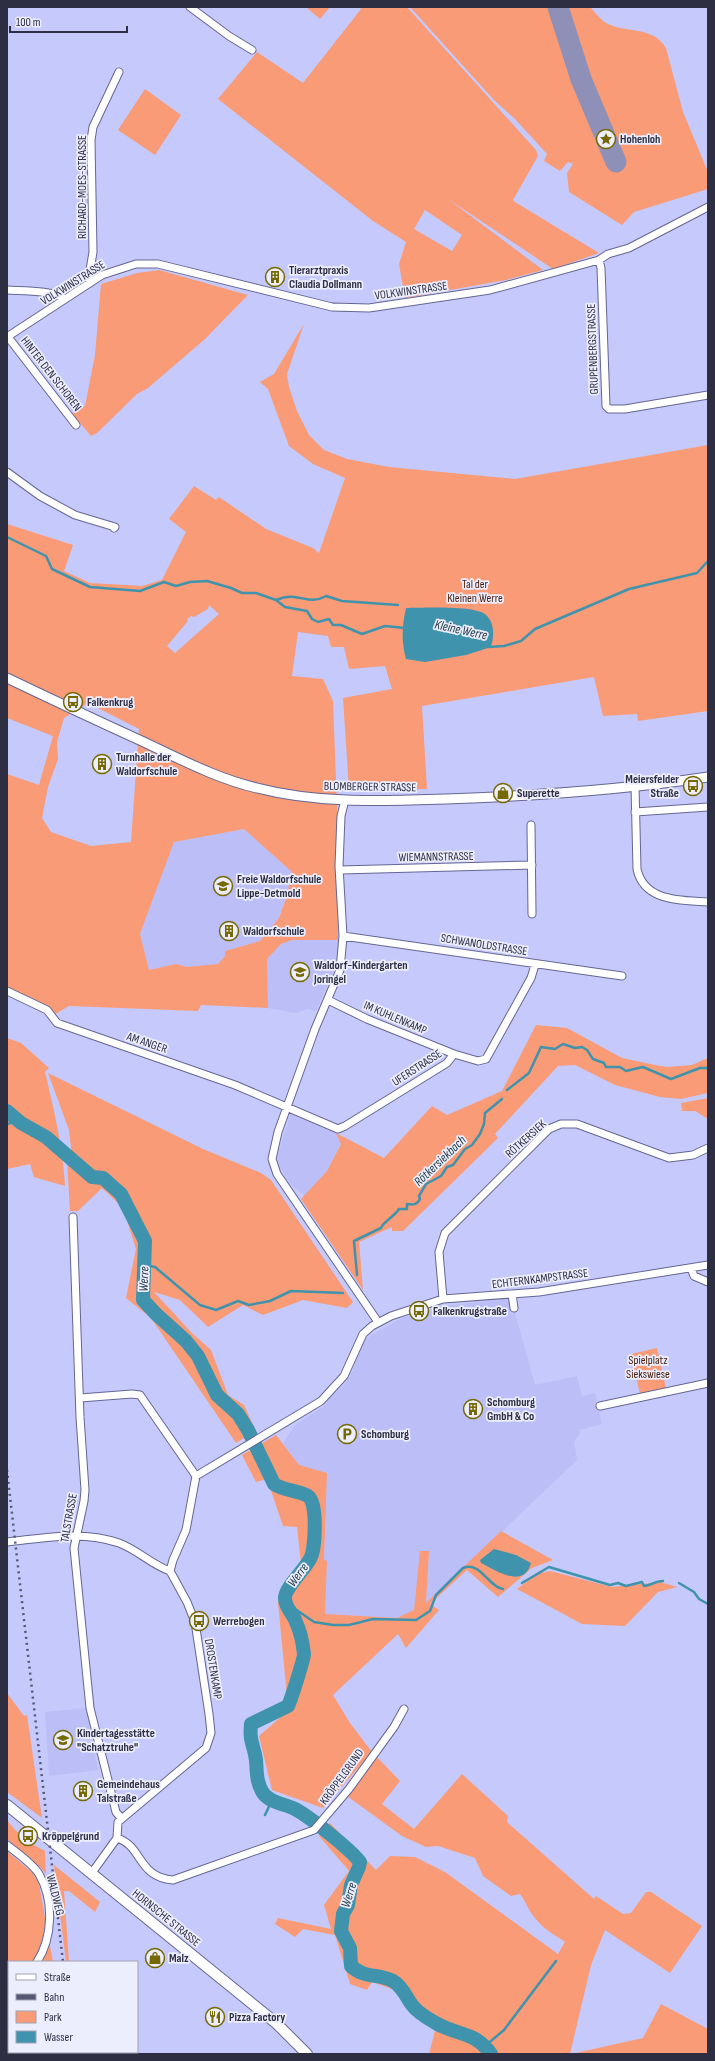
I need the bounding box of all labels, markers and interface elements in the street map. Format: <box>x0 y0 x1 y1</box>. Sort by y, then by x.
scale bar <box>10 8 127 34</box>
text: 100 m <box>16 15 41 30</box>
place icon: Hohenloh <box>595 128 617 150</box>
place label: Hohenloh <box>620 132 660 147</box>
street label: RICHARD-MOES-STRASSE <box>75 135 90 239</box>
street label: VOLKWINSTRASSE <box>38 257 108 309</box>
place label: Tierarztpraxis Claudia Dollmann <box>289 263 362 292</box>
building icon: Tierarztpraxis Claudia Dollmann <box>264 266 286 288</box>
street label: VOLKWINSTRASSE <box>374 278 448 304</box>
street label: GRUPENBERGSTRASSE <box>584 303 602 395</box>
street label: HINTER DEN SCHOREN <box>17 334 85 414</box>
park label: Tal der Kleinen Werre <box>447 577 503 606</box>
water label: Kleine Werre <box>433 617 489 643</box>
bus stop icon: Falkenkrug <box>62 691 84 713</box>
place label: Falkenkrug <box>87 695 133 710</box>
place label: Turnhalle der Waldorfschule <box>116 750 177 779</box>
building icon: Turnhalle der Waldorfschule <box>91 753 113 775</box>
place label: Meiersfelder Straße <box>625 772 679 801</box>
bus stop icon: Meiersfelder Straße <box>682 775 704 797</box>
street label: BLOMBERGER STRASSE <box>324 779 416 795</box>
shop icon: Superette <box>492 782 514 804</box>
place label: Superette <box>517 786 560 801</box>
street label: WIEMANNSTRASSE <box>398 849 474 865</box>
place label: Freie Waldorfschule Lippe-Detmold <box>237 872 321 901</box>
school or university icon: Freie Waldorfschule Lippe-Detmold <box>212 875 234 897</box>
building icon: Waldorfschule <box>218 920 240 942</box>
place label: Waldorfschule <box>243 924 304 939</box>
street label: SCHWANOLDSTRASSE <box>440 931 528 959</box>
place label: Waldorf-Kindergarten Joringel <box>313 958 408 987</box>
school or university icon: Waldorf-Kindergarten Joringel <box>289 961 311 983</box>
street label: IM KUHLENKAMP <box>361 998 429 1038</box>
street label: AM ANGER <box>124 1029 170 1057</box>
street label: UFERSTRASSE <box>389 1046 445 1090</box>
street label: RÖTKERSIEK <box>502 1116 550 1161</box>
water label: Rötkersiekbach <box>411 1132 470 1190</box>
water label: Werre <box>136 1266 152 1292</box>
street label: ECHTERNKAMPSTRASSE <box>491 1266 589 1292</box>
bus stop icon: Falkenkrugstraße <box>408 1300 430 1322</box>
place label: Falkenkrugstraße <box>433 1304 507 1319</box>
park label: Spielplatz Siekswiese <box>626 1353 670 1382</box>
place label: Schomburg GmbH & Co <box>487 1395 535 1424</box>
building icon: Schomburg GmbH & Co <box>462 1398 484 1420</box>
parking icon: Schomburg <box>336 1423 358 1445</box>
place label: Schomburg <box>361 1427 409 1442</box>
street label: TALSTRASSE <box>57 1492 81 1544</box>
water label: Werre <box>284 1560 312 1590</box>
bus stop icon: Werrebogen <box>188 1610 210 1632</box>
place label: Werrebogen <box>213 1614 265 1629</box>
street label: DROSTENKAMP <box>201 1638 225 1700</box>
place label: Kindertagesstätte "Schatztruhe" <box>77 1726 155 1755</box>
school or university icon: Kindertagesstätte "Schatztruhe" <box>52 1729 74 1751</box>
street label: KRÖPPELGRUND <box>317 1746 367 1808</box>
place label: Gemeindehaus Talstraße <box>97 1777 160 1806</box>
building icon: Gemeindehaus Talstraße <box>72 1780 94 1802</box>
bus stop icon: Kröppelgrund <box>17 1825 39 1847</box>
place label: Kröppelgrund <box>42 1829 99 1844</box>
street label: WALDWEG <box>43 1873 67 1917</box>
water label: Werre <box>338 1881 360 1909</box>
street label: HORNSCHE STRASSE <box>129 1886 203 1950</box>
shop icon: Malz <box>144 1947 166 1969</box>
place label: Malz <box>169 1951 189 1966</box>
legend <box>8 1961 138 2053</box>
text: Straße <box>44 1970 71 1985</box>
text: Bahn <box>44 1990 64 2005</box>
restaurant icon: Pizza Factory <box>204 2006 226 2028</box>
text: Park <box>44 2010 62 2025</box>
place label: Pizza Factory <box>229 2010 285 2025</box>
text: Wasser <box>44 2030 73 2045</box>

